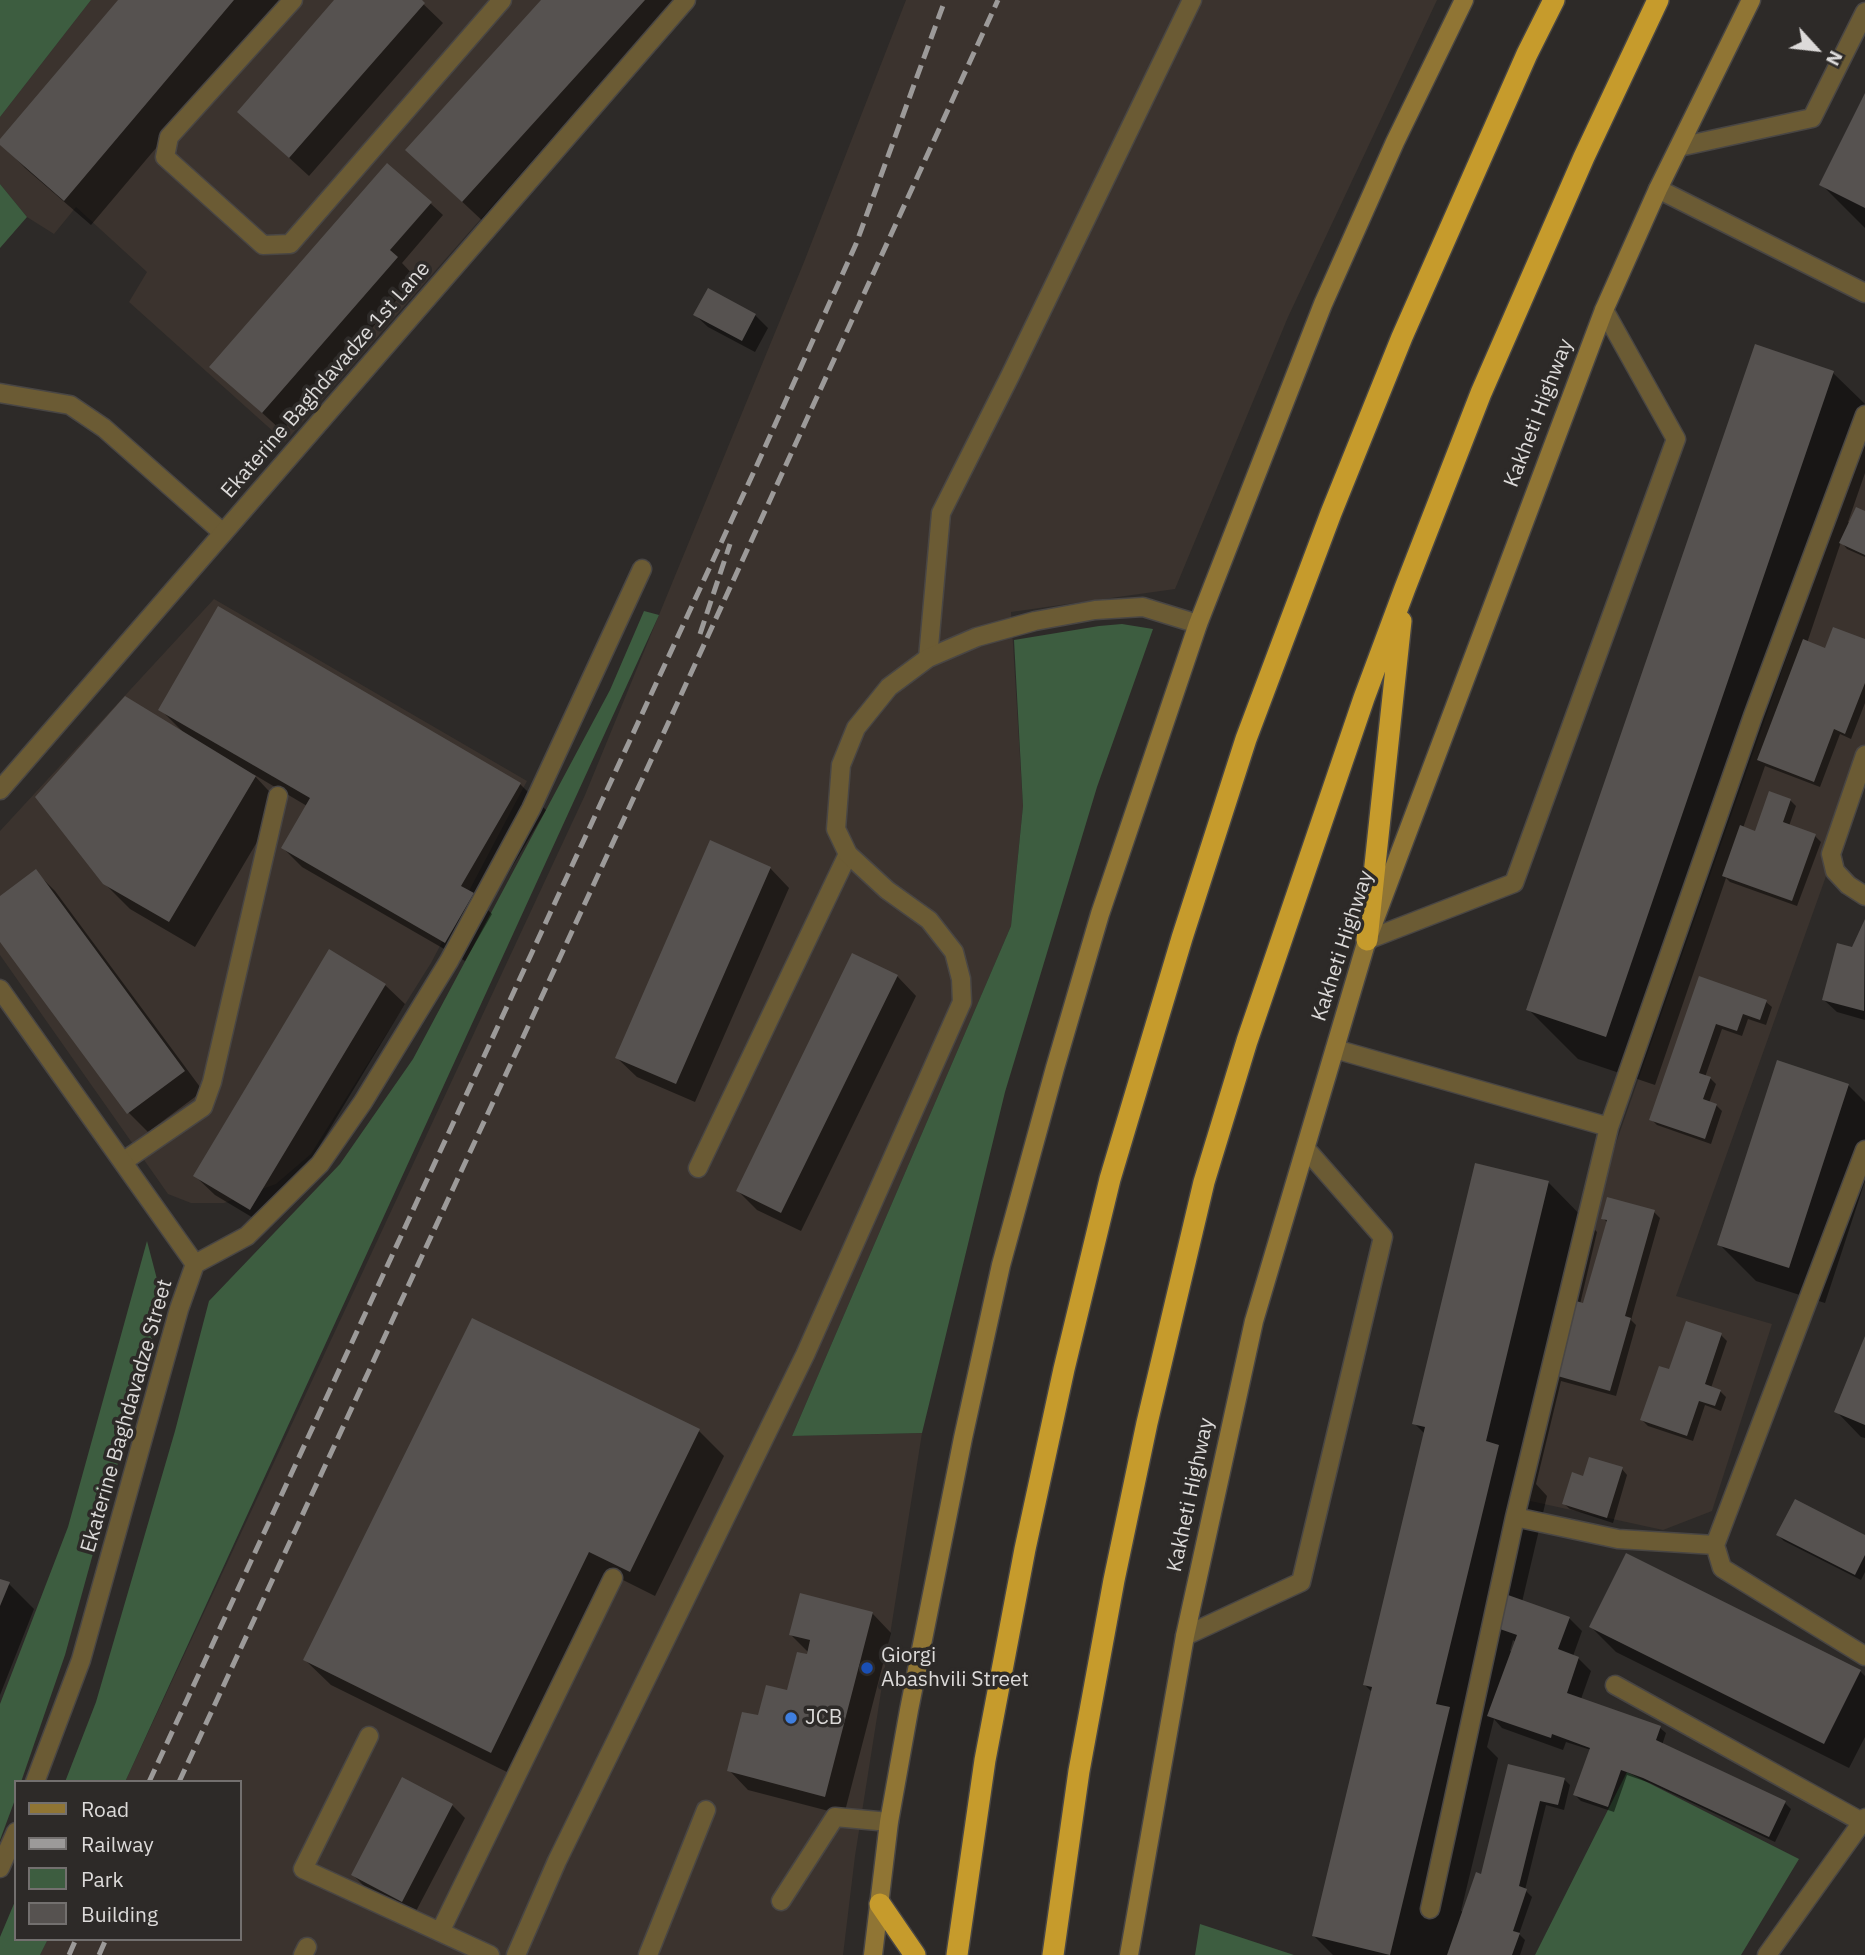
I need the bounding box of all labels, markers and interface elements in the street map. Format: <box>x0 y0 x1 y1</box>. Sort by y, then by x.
north arrow <box>1781 14 1851 84</box>
text: N <box>1821 47 1849 70</box>
street label: Ekaterine Baghdavadze 1st Lane <box>216 256 436 504</box>
street label: Kakheti Highway <box>1499 335 1579 491</box>
street label: Kakheti Highway <box>1307 868 1379 1024</box>
street label: Ekaterine Baghdavadze Street <box>76 1277 178 1555</box>
street label: Kakheti Highway <box>1162 1416 1220 1574</box>
place label: Giorgi Abashvili Street <box>881 1643 1029 1693</box>
marker: Giorgi Abashvili Street <box>859 1660 875 1676</box>
place label: JCB <box>805 1705 842 1731</box>
marker: JCB <box>783 1710 799 1726</box>
legend <box>14 1780 242 1941</box>
text: Road <box>81 1795 129 1823</box>
text: Railway <box>81 1830 154 1858</box>
text: Park <box>81 1865 124 1893</box>
text: Building <box>81 1900 158 1928</box>

